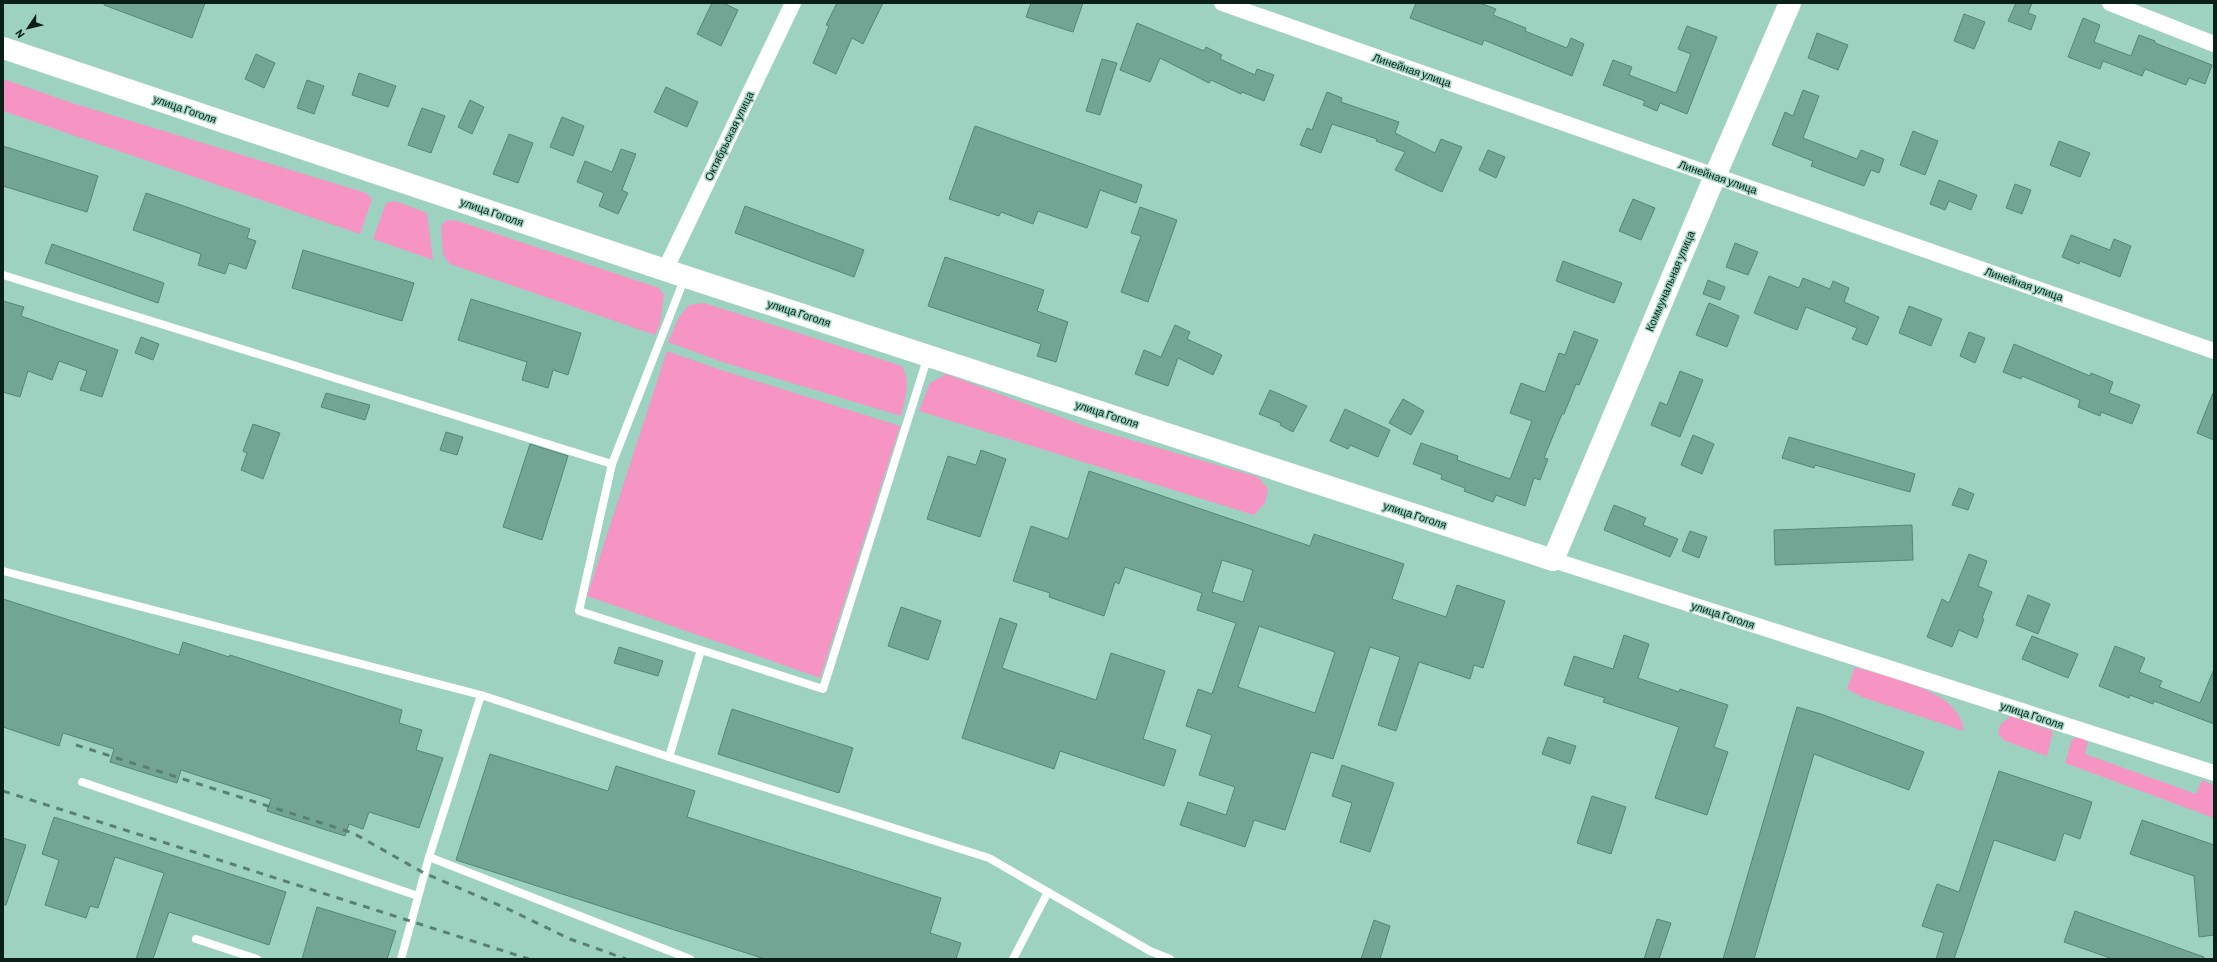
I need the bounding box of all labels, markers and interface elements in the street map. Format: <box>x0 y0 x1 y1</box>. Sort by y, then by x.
north arrow <box>8 8 48 48</box>
text: N <box>12 27 27 41</box>
street label: Линейная улица <box>1371 50 1454 89</box>
street label: Октябрьская улица <box>701 88 756 183</box>
street label: улица Гоголя <box>152 92 218 125</box>
street label: Линейная улица <box>1677 157 1760 196</box>
street label: улица Гоголя <box>459 195 525 228</box>
street label: Коммунальная улица <box>1642 228 1697 333</box>
street label: Линейная улица <box>1983 264 2066 303</box>
street label: улица Гоголя <box>766 296 832 329</box>
street label: улица Гоголя <box>1074 397 1140 430</box>
street label: улица Гоголя <box>1382 498 1448 531</box>
street label: улица Гоголя <box>1690 598 1756 631</box>
street label: улица Гоголя <box>1999 698 2065 731</box>

